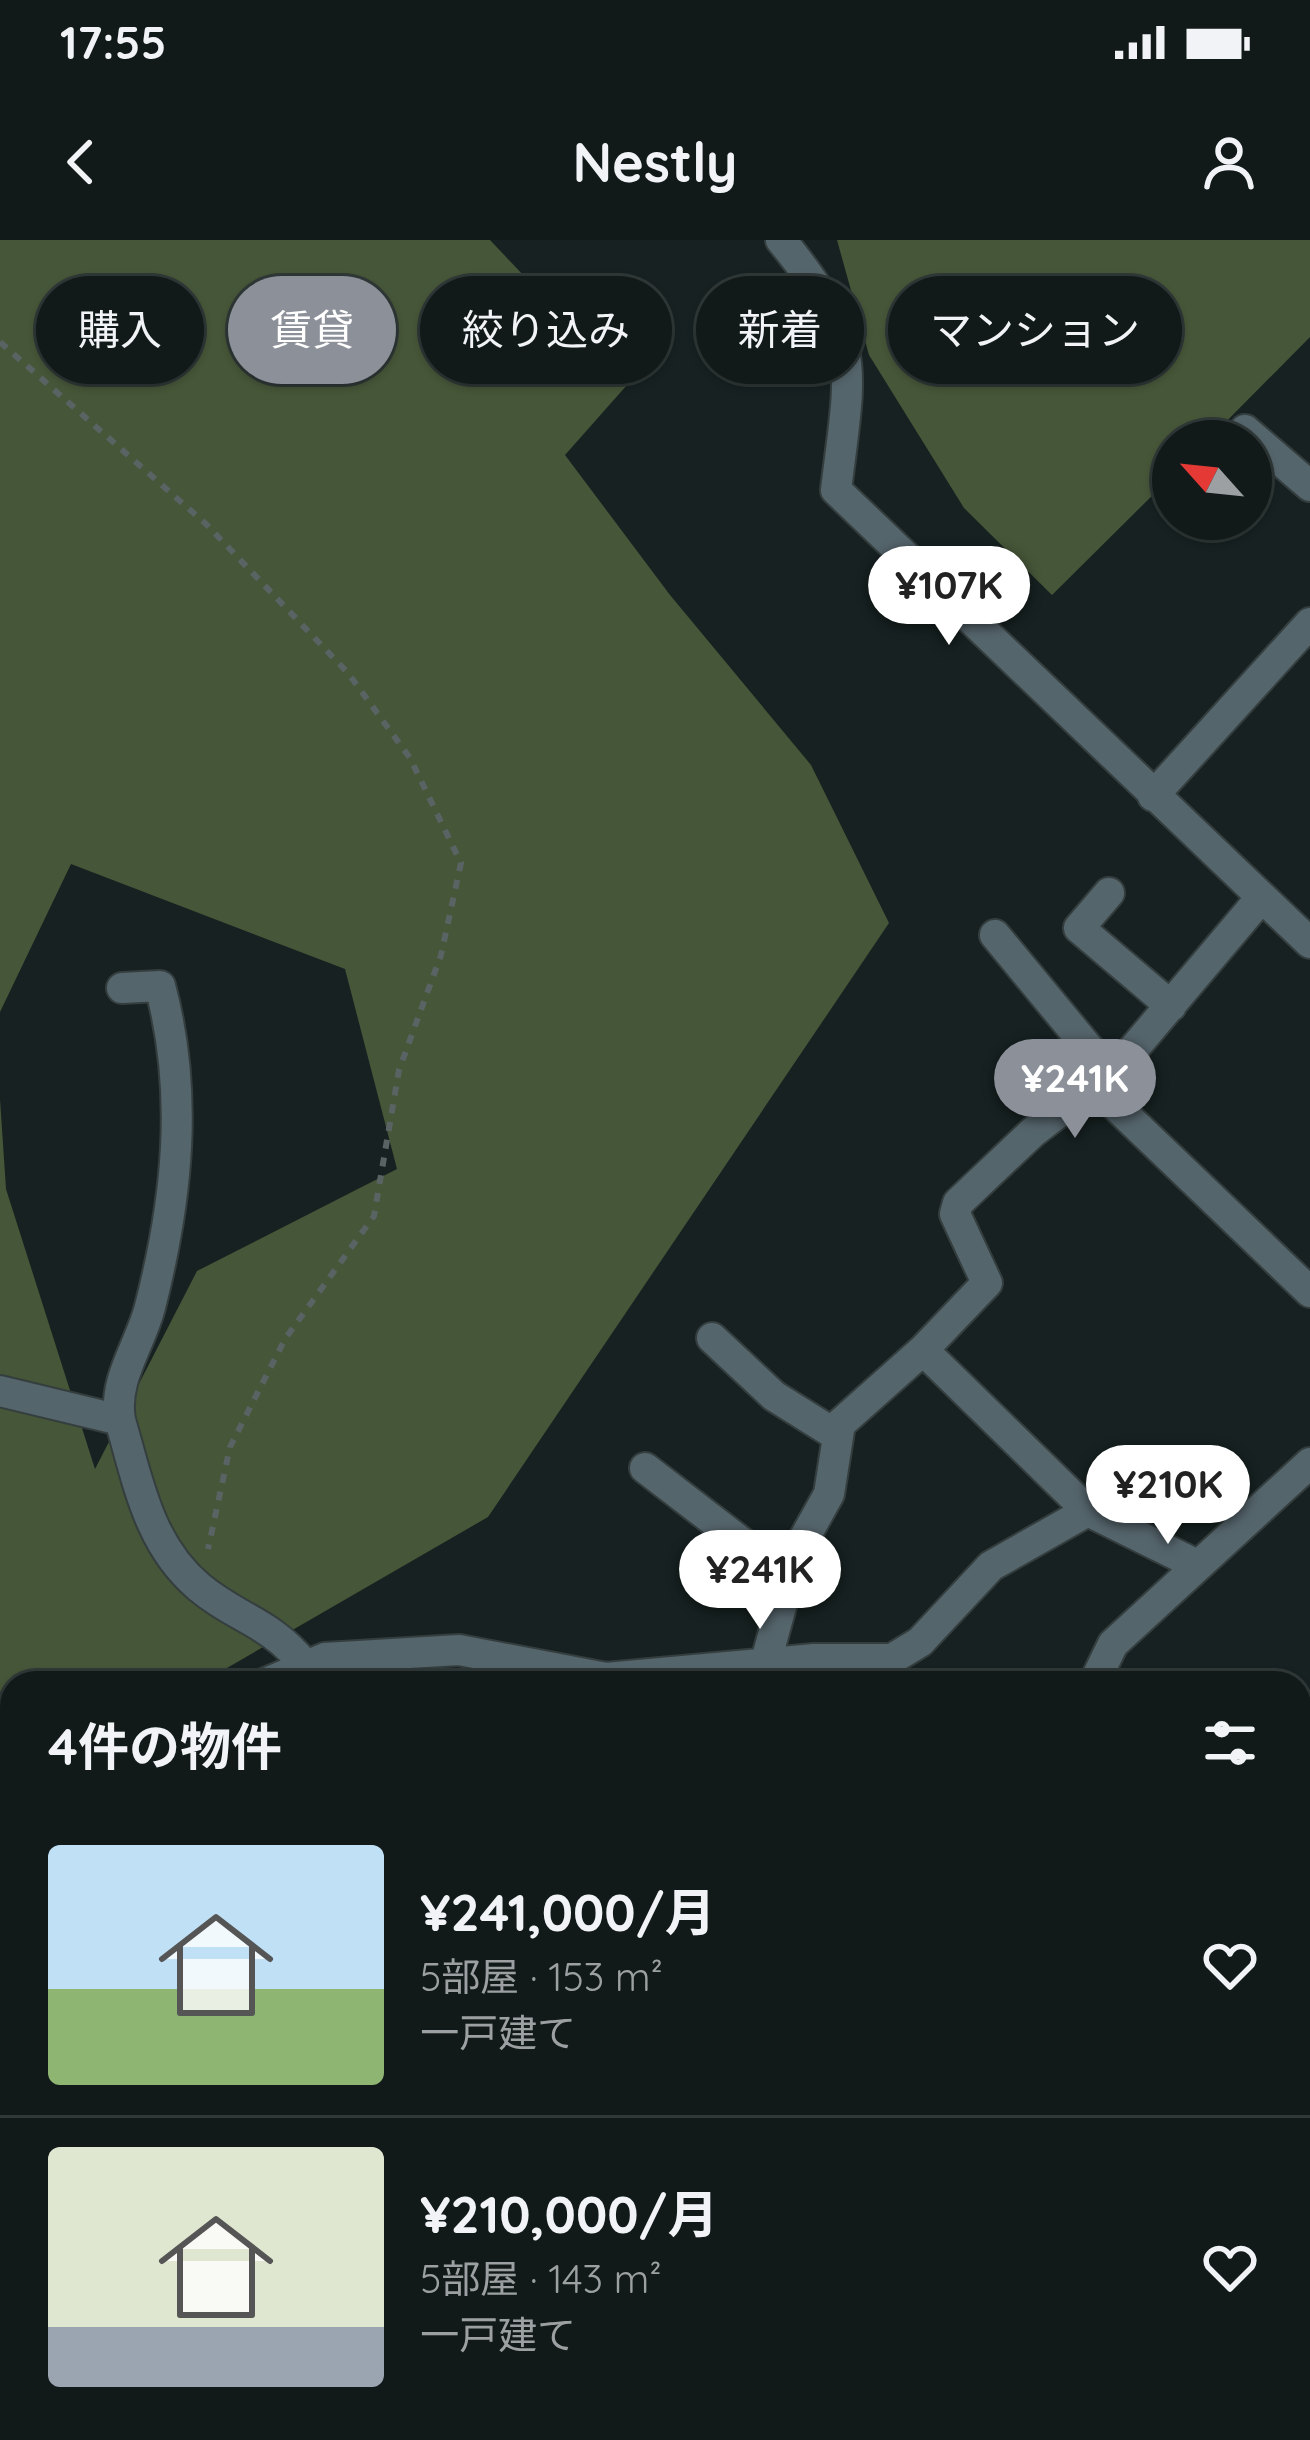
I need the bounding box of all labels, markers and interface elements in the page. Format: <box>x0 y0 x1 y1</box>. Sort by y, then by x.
text: 17:55 <box>60 14 166 70</box>
text: Nestly <box>572 128 738 196</box>
icon: back <box>48 129 114 195</box>
icon: person <box>1196 129 1262 195</box>
chip: 購入 <box>36 276 204 384</box>
chip: 賃貸 <box>228 276 396 384</box>
chip: 絞り込み <box>420 276 672 384</box>
chip: 新着 <box>696 276 864 384</box>
chip: マンション <box>888 276 1182 384</box>
north arrow <box>1152 420 1272 540</box>
map controls <box>1152 420 1272 540</box>
pin: ¥107K <box>865 546 1033 648</box>
text: ¥107K <box>895 560 1003 609</box>
pin: ¥241K <box>991 1039 1159 1141</box>
text: ¥241K <box>1021 1053 1129 1102</box>
pin: ¥210K <box>1084 1445 1252 1547</box>
text: ¥210K <box>1113 1459 1223 1508</box>
pin: ¥241K <box>676 1530 844 1632</box>
text: ¥241K <box>706 1544 814 1593</box>
icon: filters <box>1197 1710 1263 1776</box>
text: 4件の物件 <box>48 1714 282 1778</box>
text: ¥241,000/月 <box>420 1880 716 1944</box>
icon: home <box>144 1893 288 2037</box>
icon: heart <box>1197 1932 1263 1998</box>
text: 5部屋 · 153 m² <box>420 1952 663 2001</box>
text: 一戸建て <box>420 2008 576 2057</box>
text: ¥210,000/月 <box>420 2182 719 2246</box>
icon: home <box>144 2195 288 2339</box>
icon: heart <box>1197 2234 1263 2300</box>
text: 5部屋 · 143 m² <box>420 2254 662 2303</box>
text: 一戸建て <box>420 2310 576 2359</box>

